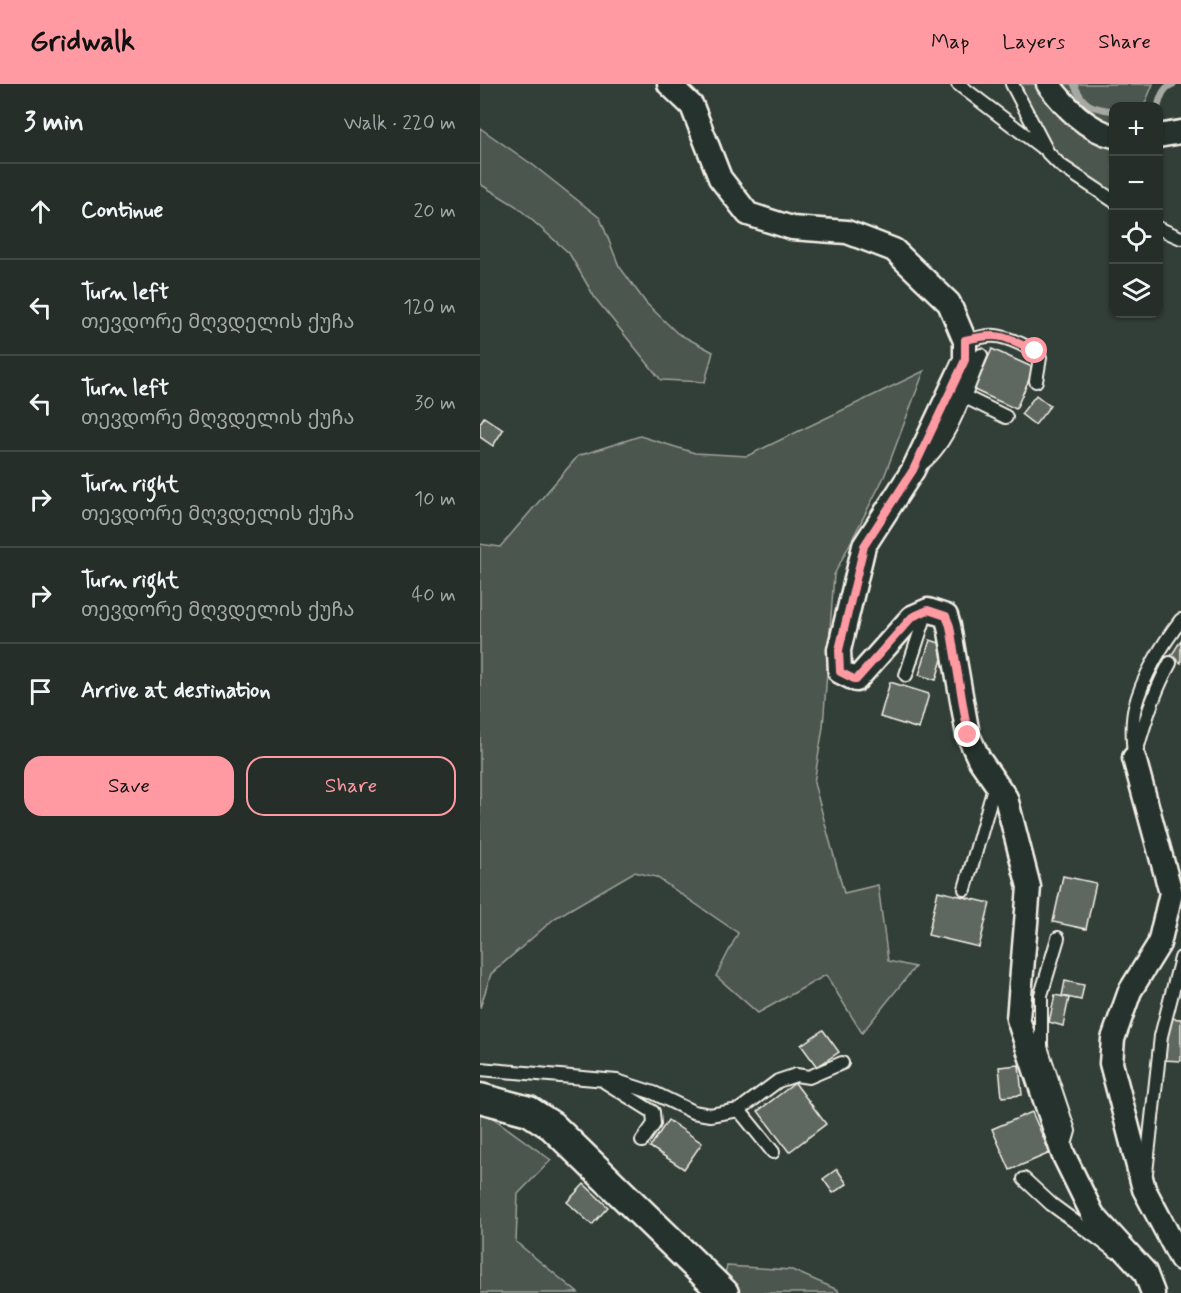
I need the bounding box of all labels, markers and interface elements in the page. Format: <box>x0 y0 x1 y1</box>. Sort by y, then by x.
text: Gridwalk <box>30 24 135 61</box>
text: Map <box>931 28 969 56</box>
text: Layers <box>1002 28 1065 56</box>
text: Share <box>1098 28 1151 56</box>
map controls <box>1109 102 1163 318</box>
button: + <box>1109 102 1163 156</box>
text: 3 min <box>24 106 84 140</box>
text: Walk · 220 m <box>344 110 456 137</box>
button: − <box>1109 156 1163 210</box>
icon: ahead <box>24 195 57 228</box>
text: Continue <box>81 197 163 225</box>
text: 20 m <box>413 198 456 225</box>
button: locate <box>1109 210 1163 264</box>
button: layers <box>1109 264 1163 318</box>
text: Turn left <box>81 279 169 307</box>
icon: left <box>24 291 57 324</box>
text: 120 m <box>403 294 456 321</box>
text: თევდორე მღვდელის ქუჩა <box>81 309 354 336</box>
route start <box>1021 337 1047 363</box>
text: Turn left <box>81 375 169 403</box>
icon: left <box>24 387 57 420</box>
text: 30 m <box>414 390 456 417</box>
text: თევდორე მღვდელის ქუჩა <box>81 405 354 432</box>
text: Turn right <box>81 471 179 499</box>
icon: right <box>24 483 57 516</box>
text: 10 m <box>414 486 456 513</box>
text: თევდორე მღვდელის ქუჩა <box>81 501 354 528</box>
text: Turn right <box>81 567 179 595</box>
icon: right <box>24 579 57 612</box>
text: 40 m <box>412 582 456 609</box>
text: თევდორე მღვდელის ქუჩა <box>81 597 354 624</box>
icon: arrive <box>24 675 57 708</box>
text: Arrive at destination <box>81 677 271 705</box>
route end <box>954 721 980 747</box>
button: Save <box>24 756 234 816</box>
button: Share <box>246 756 456 816</box>

